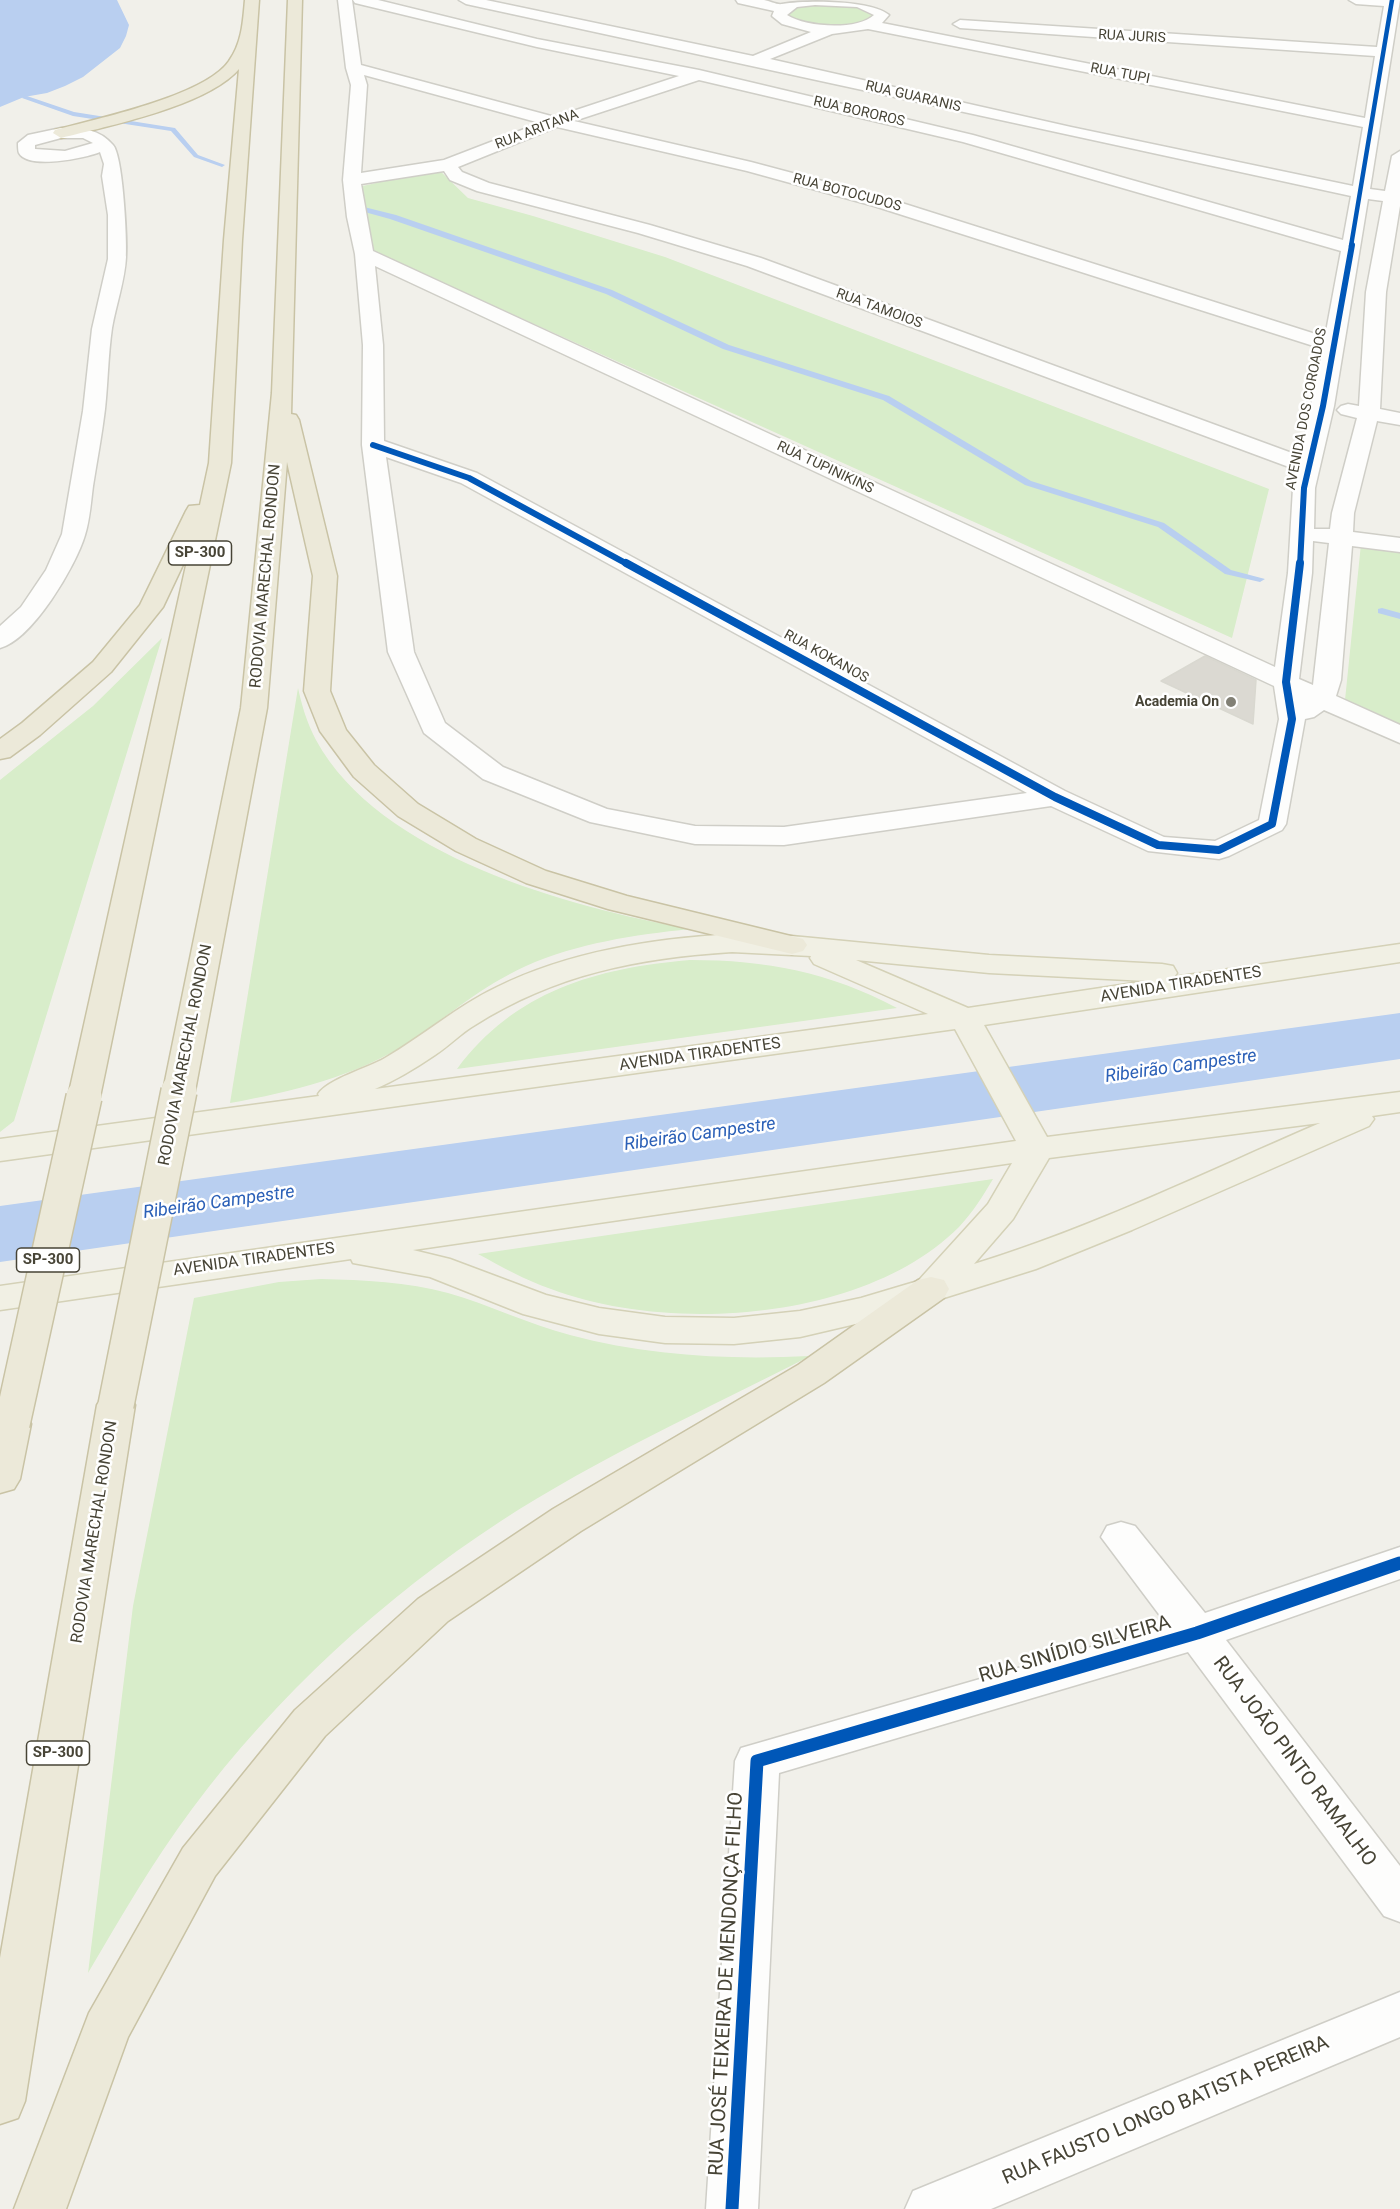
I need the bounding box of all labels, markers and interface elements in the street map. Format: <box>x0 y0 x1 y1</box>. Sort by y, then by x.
street label: RUA JURIS <box>1098 27 1166 47</box>
street label: RUA TUPI <box>1089 60 1151 88</box>
street label: RUA GUARANIS <box>864 78 962 116</box>
street label: RUA BOROROS <box>812 93 906 131</box>
street label: RUA ARITANA <box>493 106 581 154</box>
street label: RUA BOTOCUDOS <box>791 170 903 216</box>
street label: RUA TAMOIOS <box>834 286 924 332</box>
street label: AVENIDA DOS COROADOS <box>1283 327 1331 491</box>
street label: RUA TUPINIKINS <box>774 438 876 498</box>
street label: RODOVIA MARECHAL RONDON <box>247 463 285 689</box>
road number: SP-300 <box>168 541 232 565</box>
street label: RUA KOKANOS <box>781 627 871 687</box>
place label: Academia On <box>1135 694 1219 710</box>
marker: Academia On <box>1224 695 1238 709</box>
street label: RODOVIA MARECHAL RONDON <box>155 943 217 1167</box>
street label: AVENIDA TIRADENTES <box>1099 963 1263 1007</box>
street label: AVENIDA TIRADENTES <box>618 1034 782 1076</box>
water label: Ribeirão Campestre <box>1104 1046 1258 1088</box>
water label: Ribeirão Campestre <box>623 1114 777 1156</box>
water label: Ribeirão Campestre <box>142 1182 296 1224</box>
street label: AVENIDA TIRADENTES <box>172 1239 336 1281</box>
road number: SP-300 <box>16 1248 80 1272</box>
street label: RODOVIA MARECHAL RONDON <box>68 1419 122 1645</box>
street label: RUA SINÍDIO SILVEIRA <box>976 1611 1174 1689</box>
street label: RUA JOÃO PINTO RAMALHO <box>1207 1652 1381 1872</box>
road number: SP-300 <box>26 1741 90 1765</box>
street label: RUA JOSÉ TEIXEIRA DE MENDONÇA FILHO <box>705 1791 749 2177</box>
street label: RUA FAUSTO LONGO BATISTA PEREIRA <box>999 2031 1333 2191</box>

